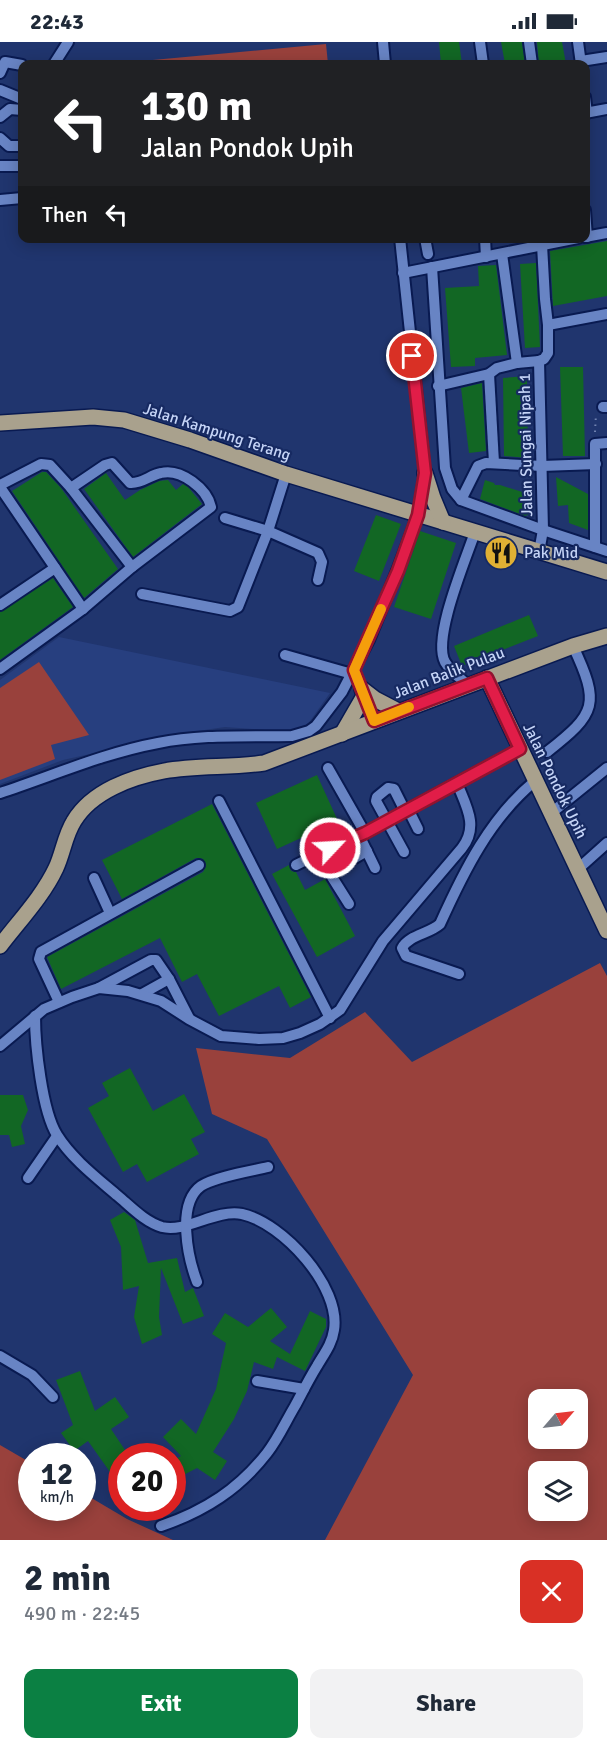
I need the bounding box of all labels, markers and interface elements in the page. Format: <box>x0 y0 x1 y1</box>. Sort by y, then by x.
text: 22:43 <box>30 8 84 35</box>
text: 130 m <box>141 81 252 132</box>
icon: left <box>42 84 120 162</box>
text: Jalan Pondok Upih <box>141 132 354 165</box>
icon: left <box>100 198 133 231</box>
text: Then <box>42 201 88 228</box>
pin <box>386 330 437 381</box>
icon: arrive <box>395 339 428 372</box>
street label: Jalan Sungai Nipah 1 <box>515 373 537 517</box>
street label: Jalan Kampung Terang <box>141 399 293 465</box>
restaurant icon: Pak Mid <box>483 535 519 571</box>
place label: Pak Mid <box>524 543 578 563</box>
street label: Jalan Balik Pulau <box>391 643 507 703</box>
street label: Jalan Pondok Upih <box>518 720 592 842</box>
position arrow <box>298 816 362 880</box>
north arrow <box>528 1389 588 1449</box>
map controls <box>528 1389 588 1521</box>
speed limit sign: 20 <box>108 1443 186 1521</box>
text: 12 <box>41 1456 73 1493</box>
button: layers <box>528 1461 588 1521</box>
text: km/h <box>40 1488 74 1506</box>
text: 2 min <box>24 1556 111 1601</box>
button: close <box>520 1560 583 1623</box>
text: 490 m · 22:45 <box>24 1601 140 1626</box>
button: Exit <box>24 1669 298 1738</box>
button: Share <box>310 1669 583 1738</box>

